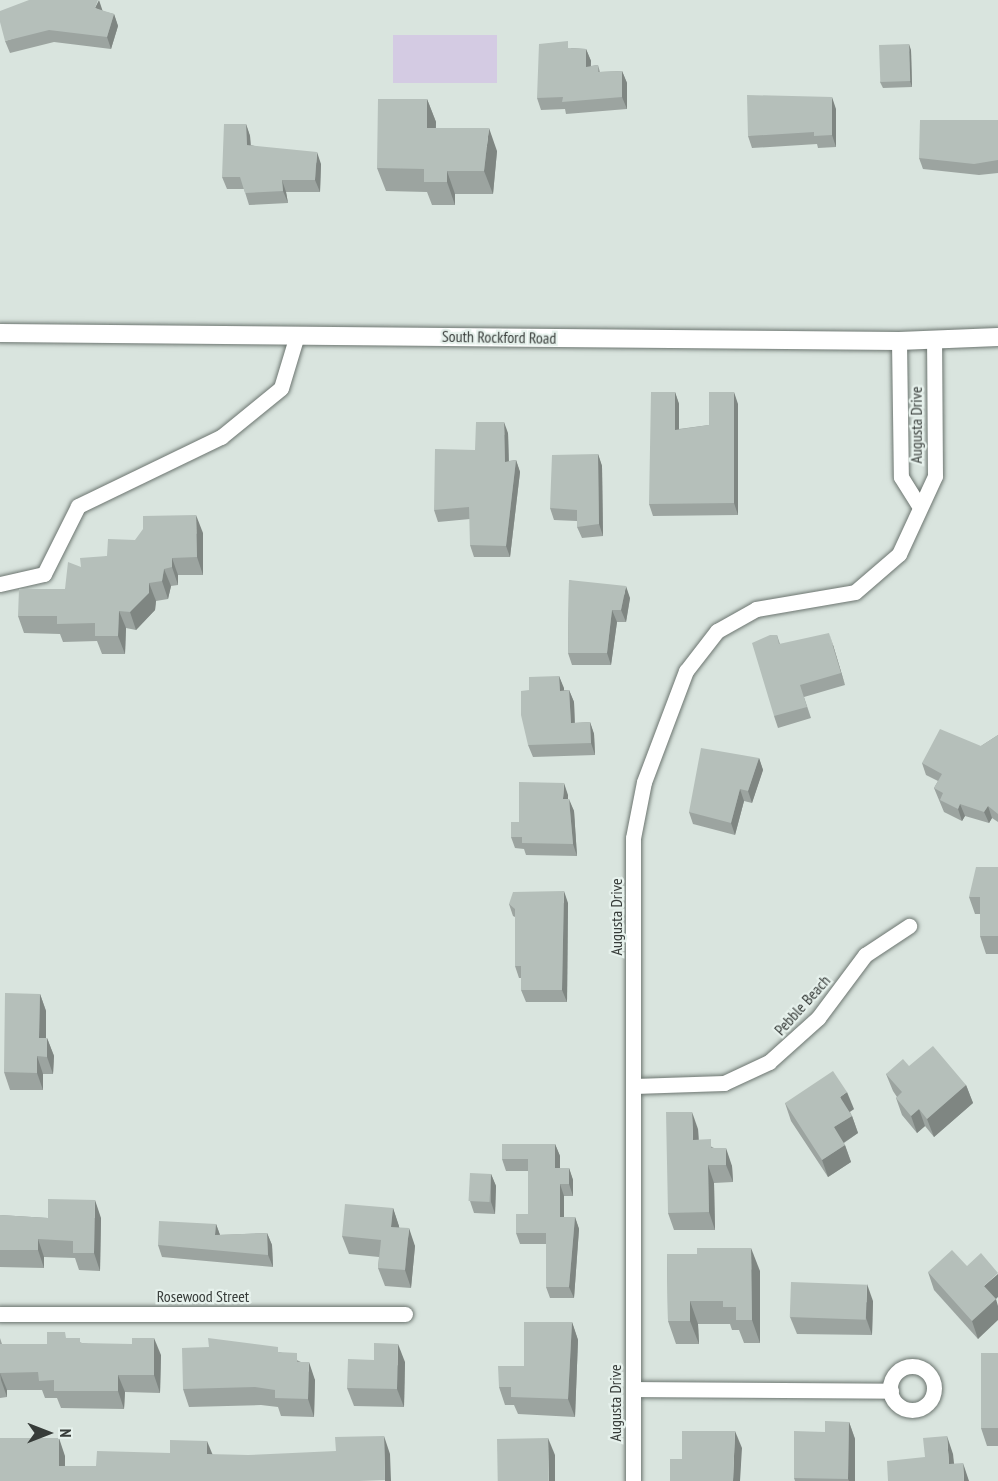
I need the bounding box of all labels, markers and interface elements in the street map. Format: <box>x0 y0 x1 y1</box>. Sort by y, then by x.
street label: South Rockford Road <box>442 326 556 348</box>
street label: Augusta Drive <box>906 386 926 464</box>
street label: Augusta Drive <box>606 878 626 956</box>
street label: Pebble Beach <box>770 971 834 1039</box>
street label: Rosewood Street <box>157 1286 249 1306</box>
street label: Augusta Drive <box>605 1364 625 1442</box>
north arrow <box>18 1403 78 1463</box>
text: N <box>56 1429 76 1437</box>

